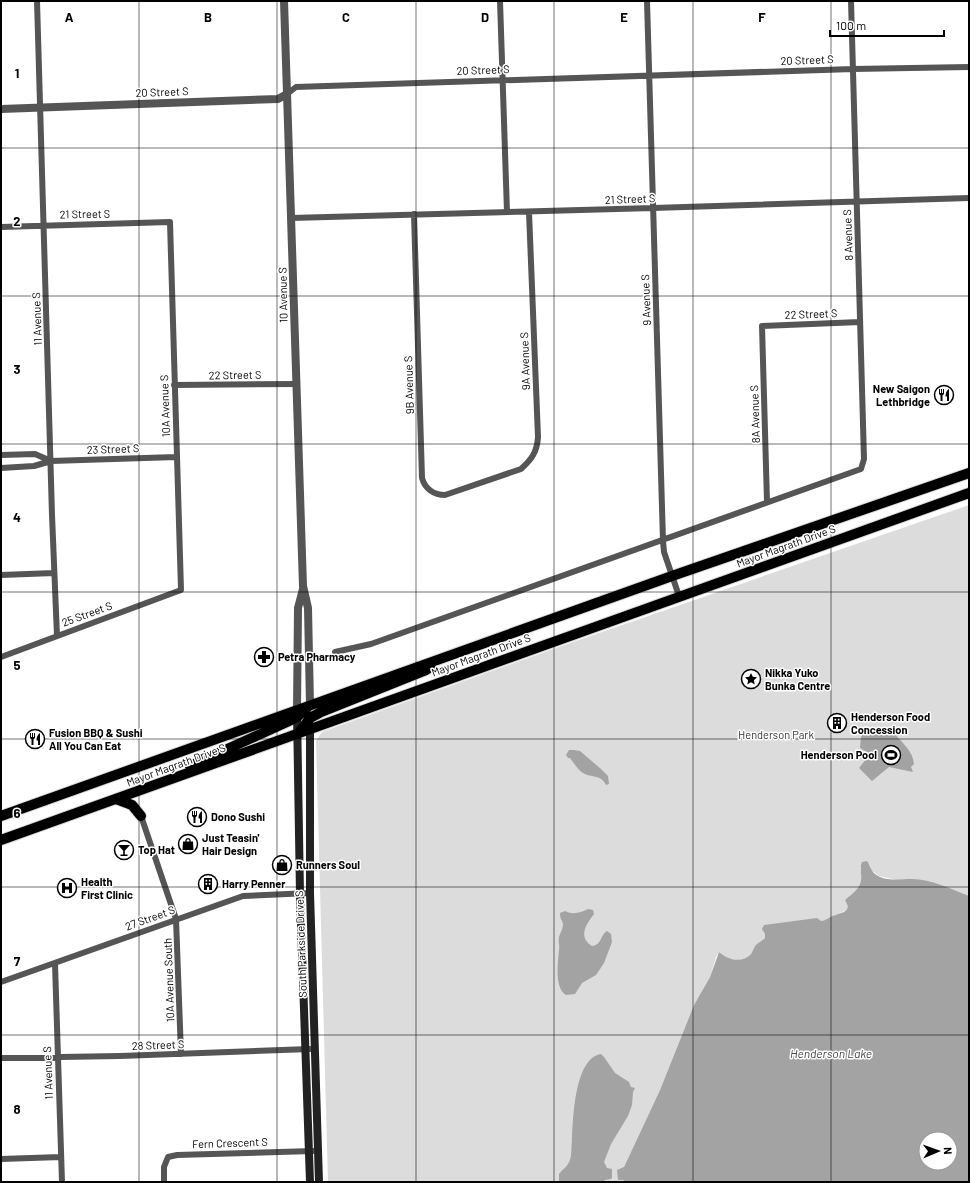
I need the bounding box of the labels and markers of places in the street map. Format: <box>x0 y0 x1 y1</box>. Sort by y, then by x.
place label: New Saigon Lethbridge <box>873 382 930 408</box>
restaurant icon: New Saigon Lethbridge <box>933 384 955 406</box>
pharmacy icon: Petra Pharmacy <box>253 646 275 668</box>
place label: Petra Pharmacy <box>278 650 356 663</box>
place label: Nikka Yuko Bunka Centre <box>765 666 830 692</box>
place icon: Nikka Yuko Bunka Centre <box>740 668 762 690</box>
place label: Henderson Food Concession <box>851 710 930 736</box>
building icon: Henderson Food Concession <box>826 712 848 734</box>
place label: Fusion BBQ & Sushi All You Can Eat <box>49 726 143 752</box>
restaurant icon: Fusion BBQ & Sushi All You Can Eat <box>24 728 46 750</box>
sports icon: Henderson Pool <box>880 744 902 766</box>
place label: Henderson Pool <box>801 748 877 761</box>
restaurant icon: Dono Sushi <box>186 806 208 828</box>
place label: Dono Sushi <box>211 810 265 823</box>
place label: Just Teasin' Hair Design <box>202 831 259 857</box>
shop icon: Just Teasin' Hair Design <box>177 833 199 855</box>
bar icon: Top Hat <box>113 839 135 861</box>
place label: Top Hat <box>138 843 175 856</box>
shop icon: Runners Soul <box>271 854 293 876</box>
place label: Runners Soul <box>296 858 360 871</box>
building icon: Harry Penner <box>197 873 219 895</box>
place label: Health First Clinic <box>81 875 133 901</box>
hospital icon: Health First Clinic <box>56 877 78 899</box>
place label: Harry Penner <box>222 877 286 890</box>

